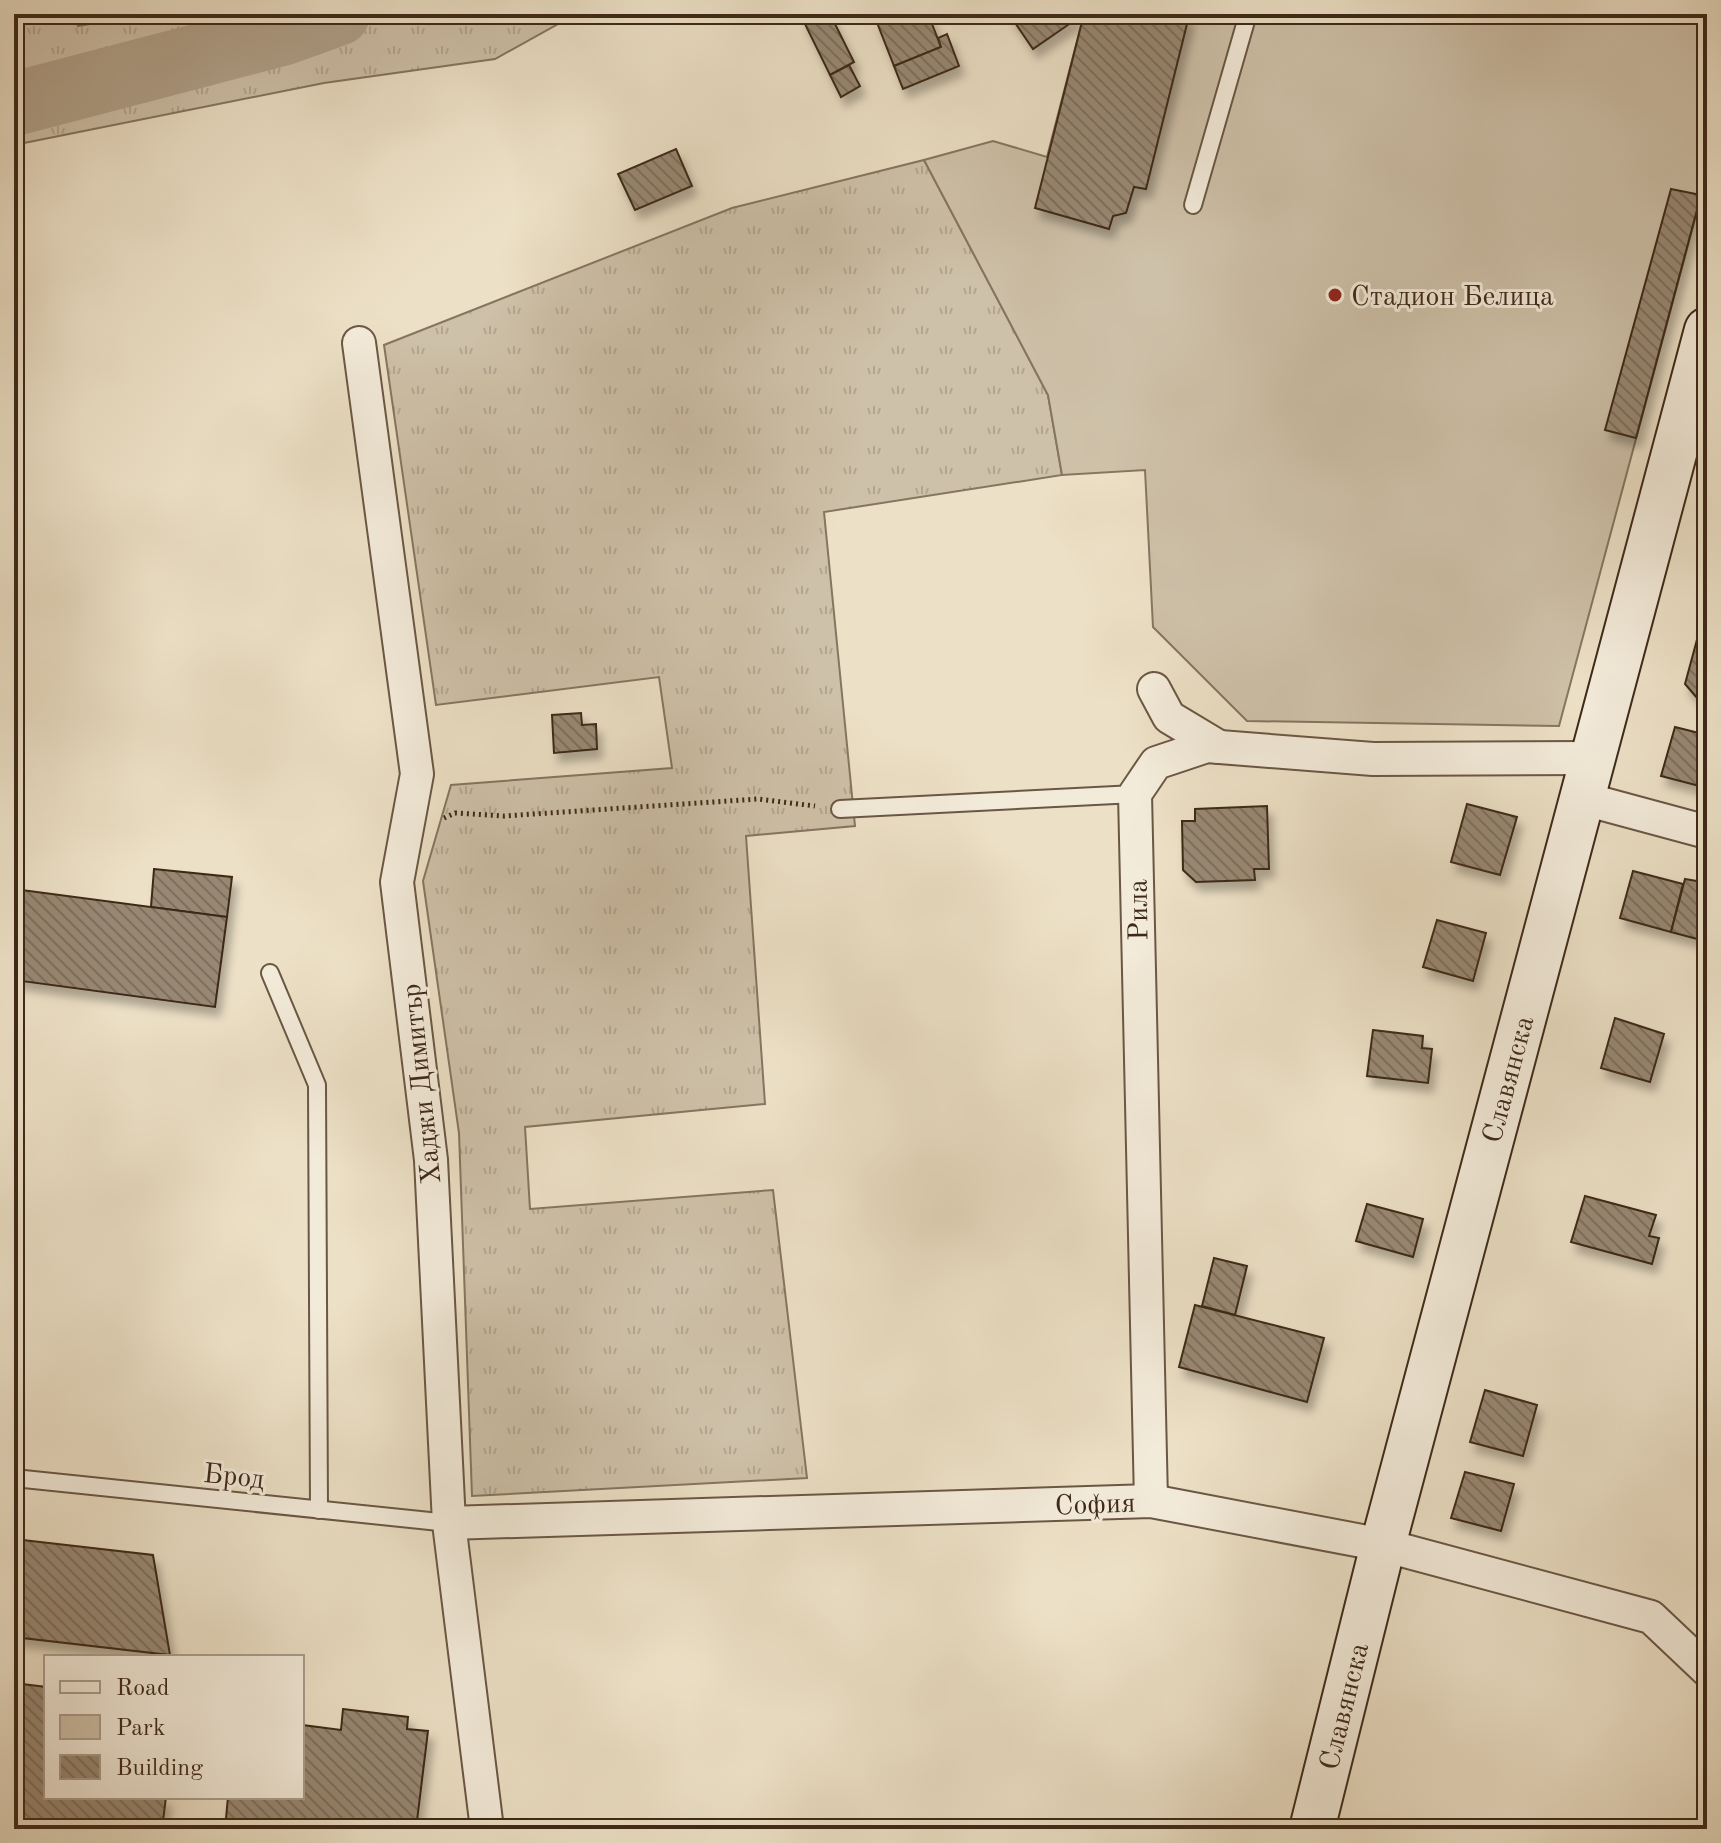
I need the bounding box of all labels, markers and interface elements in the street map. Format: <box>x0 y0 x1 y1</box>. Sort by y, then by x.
place label: Стадион Белица <box>1351 284 1554 312</box>
marker: Стадион Белица <box>1326 286 1344 304</box>
street label: Рила <box>1125 879 1155 941</box>
street label: Хаджи Димитър <box>399 982 447 1185</box>
street label: Славянска <box>1480 1013 1540 1146</box>
street label: Брод <box>202 1461 266 1495</box>
street label: София <box>1054 1491 1136 1521</box>
street label: Славянска <box>1317 1640 1375 1773</box>
legend <box>44 1655 304 1799</box>
text: Road <box>116 1677 169 1701</box>
text: Park <box>116 1717 165 1741</box>
text: Building <box>116 1757 203 1781</box>

